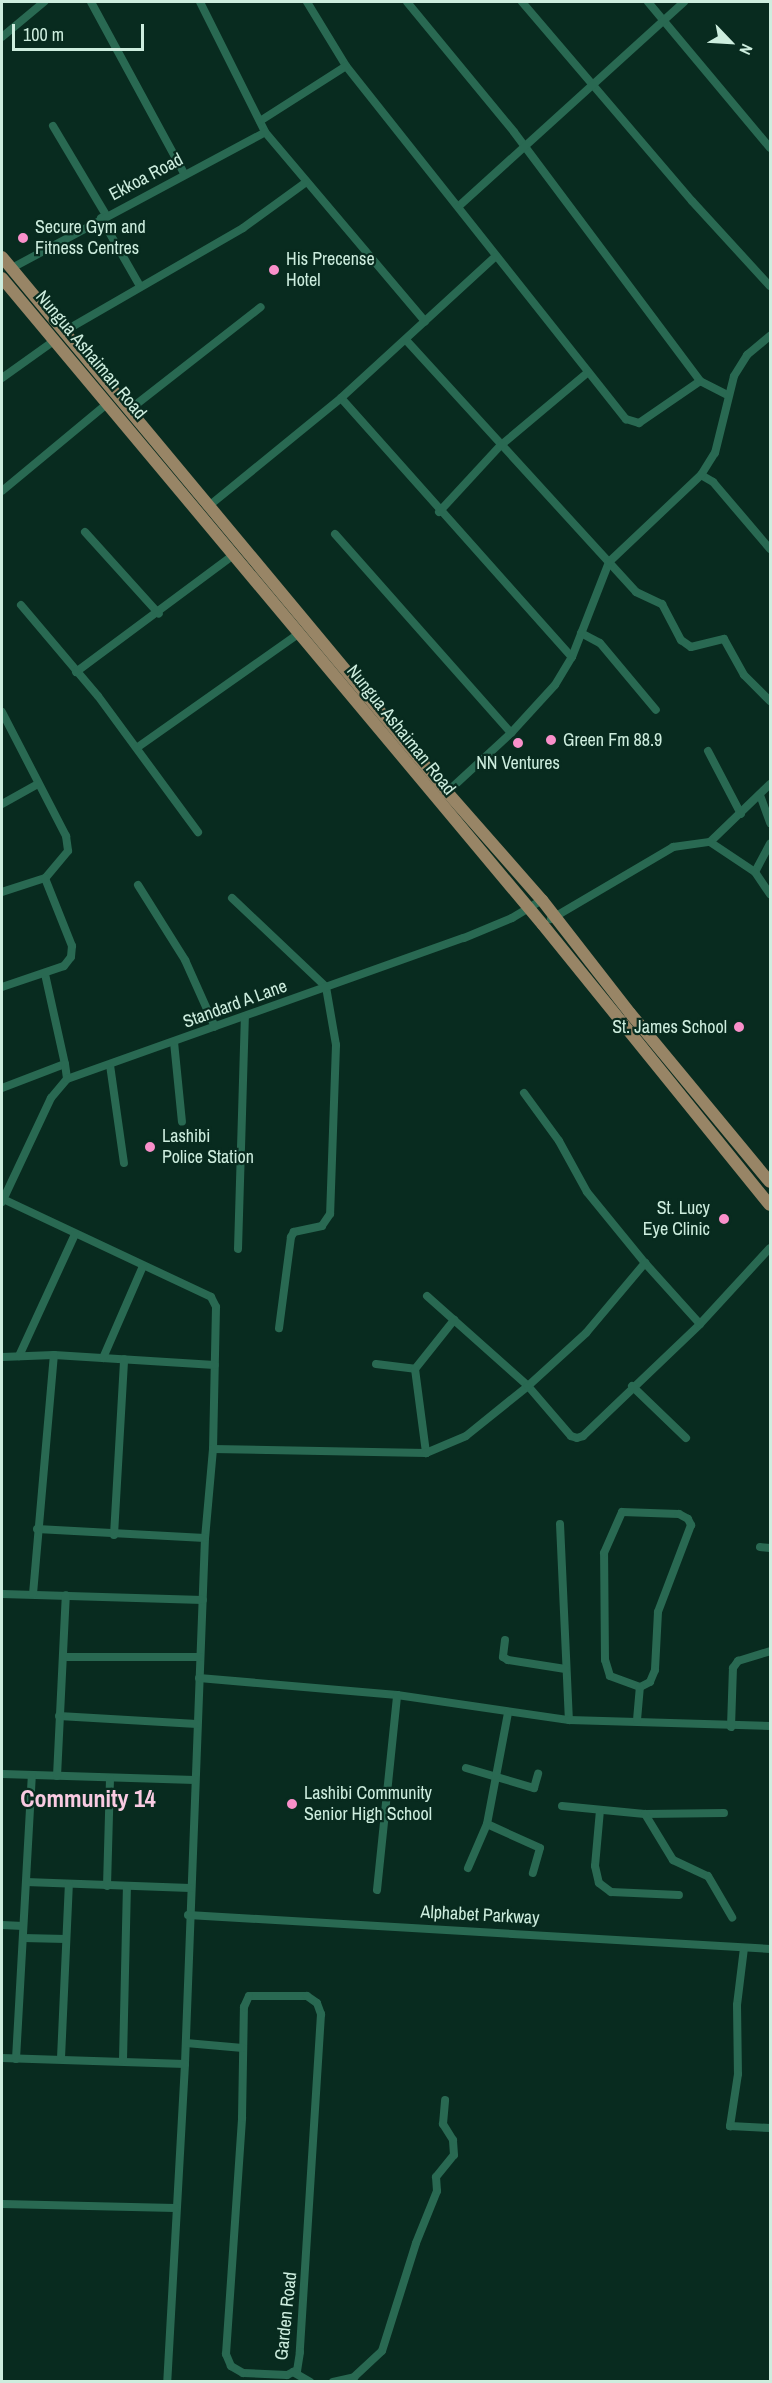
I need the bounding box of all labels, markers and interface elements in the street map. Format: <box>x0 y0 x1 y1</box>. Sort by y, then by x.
scale bar <box>15 12 147 50</box>
north arrow <box>700 12 760 72</box>
text: 100 m <box>23 22 64 47</box>
text: N <box>734 41 758 59</box>
street label: Ekkoa Road <box>105 149 187 205</box>
place label: Secure Gym and Fitness Centres <box>35 217 146 260</box>
marker: Secure Gym and Fitness Centres <box>16 231 30 245</box>
place label: His Precense Hotel <box>286 249 375 292</box>
marker: His Precense Hotel <box>267 263 281 277</box>
street label: Nungua Ashaiman Road <box>31 286 151 424</box>
street label: Nungua Ashaiman Road <box>342 660 460 800</box>
place label: Green Fm 88.9 <box>563 729 662 751</box>
marker: Green Fm 88.9 <box>544 733 558 747</box>
marker: NN Ventures <box>511 736 525 750</box>
place label: NN Ventures <box>476 752 560 774</box>
street label: Standard A Lane <box>179 975 291 1033</box>
place label: St. James School <box>612 1016 727 1038</box>
marker: St. James School <box>732 1020 746 1034</box>
place label: Lashibi Police Station <box>162 1126 254 1168</box>
marker: Lashibi Police Station <box>143 1140 157 1154</box>
place label: St. Lucy Eye Clinic <box>643 1198 710 1240</box>
marker: St. Lucy Eye Clinic <box>715 1210 733 1228</box>
place label: Lashibi Community Senior High School <box>304 1783 432 1826</box>
district label: Community 14 <box>20 1785 156 1813</box>
marker: Lashibi Community Senior High School <box>285 1797 299 1811</box>
street label: Alphabet Parkway <box>420 1901 540 1929</box>
street label: Garden Road <box>271 2271 301 2361</box>

